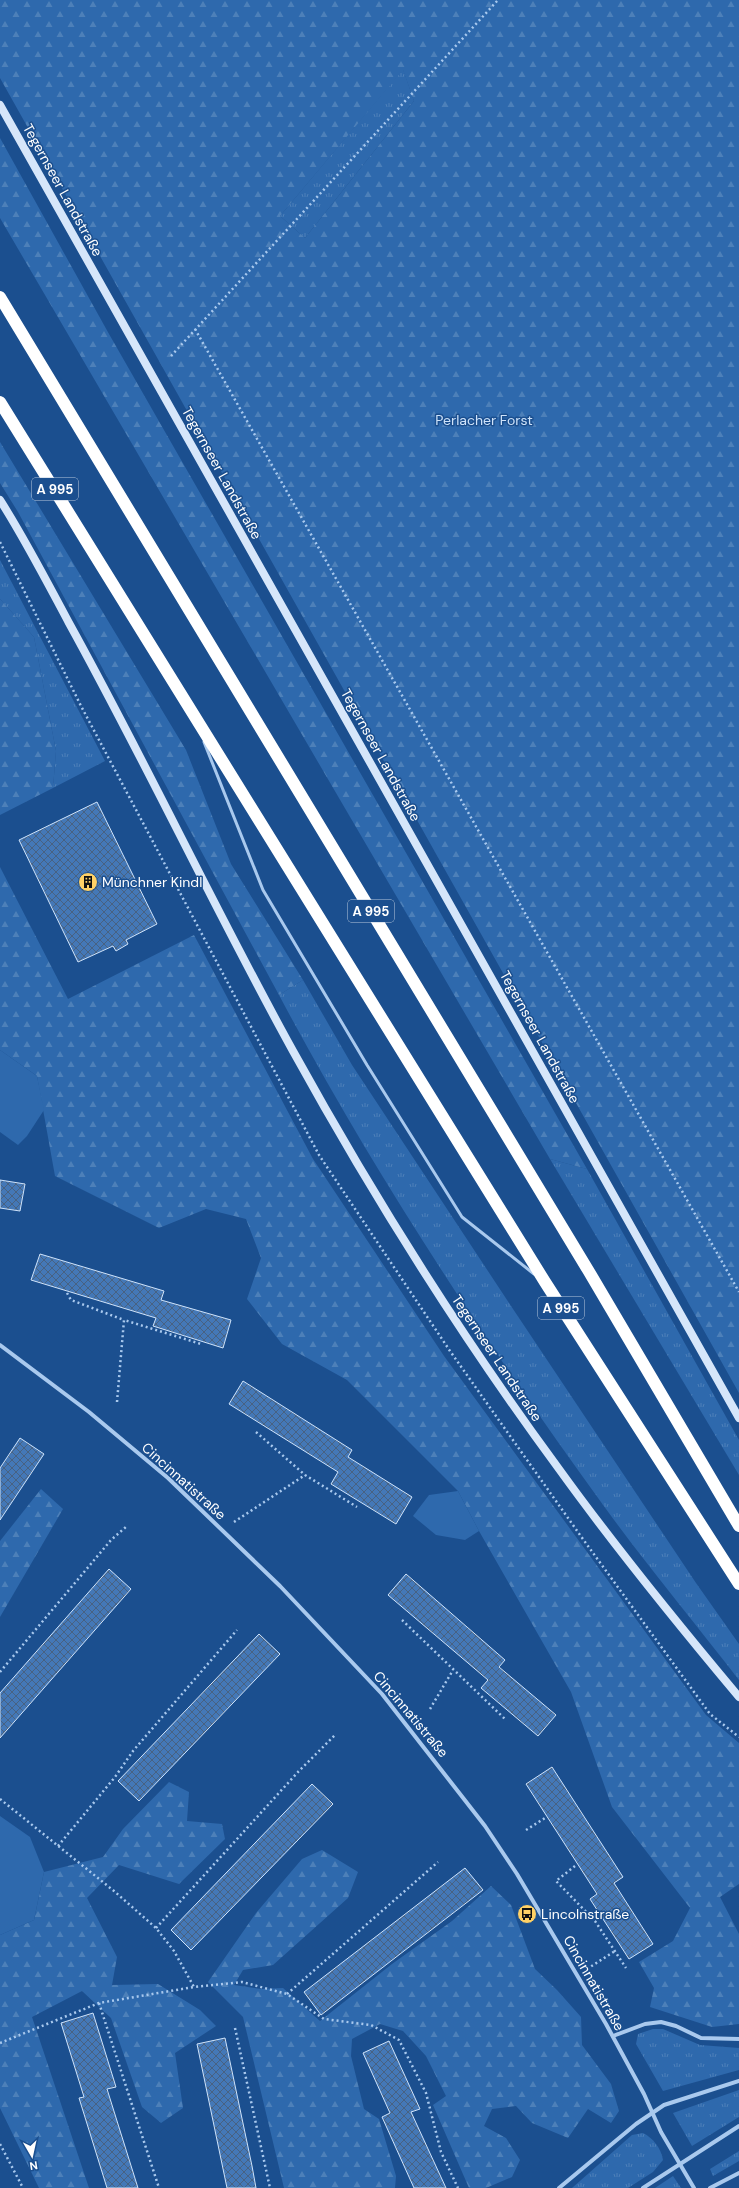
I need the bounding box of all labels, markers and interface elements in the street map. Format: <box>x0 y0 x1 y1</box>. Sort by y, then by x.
street label: Tegernseer Landstraße <box>19 121 107 259</box>
street label: Tegernseer Landstraße <box>178 404 266 542</box>
park label: Perlacher Forst <box>435 411 533 429</box>
road number: A 995 <box>32 478 78 500</box>
street label: Tegernseer Landstraße <box>337 686 425 824</box>
building icon: Münchner Kindl <box>77 871 99 893</box>
place label: Münchner Kindl <box>102 873 202 891</box>
road number: A 995 <box>348 900 394 922</box>
street label: Tegernseer Landstraße <box>496 968 584 1106</box>
street label: Tegernseer Landstraße <box>448 1291 546 1425</box>
road number: A 995 <box>538 1297 584 1319</box>
street label: Cincinnatistraße <box>138 1438 230 1524</box>
street label: Cincinnatistraße <box>370 1667 452 1761</box>
bus stop icon: Lincolnstraße <box>516 1903 538 1925</box>
place label: Lincolnstraße <box>541 1905 629 1923</box>
street label: Cincinnatistraße <box>559 1932 629 2034</box>
north arrow <box>12 2136 52 2176</box>
text: N <box>29 2158 39 2173</box>

